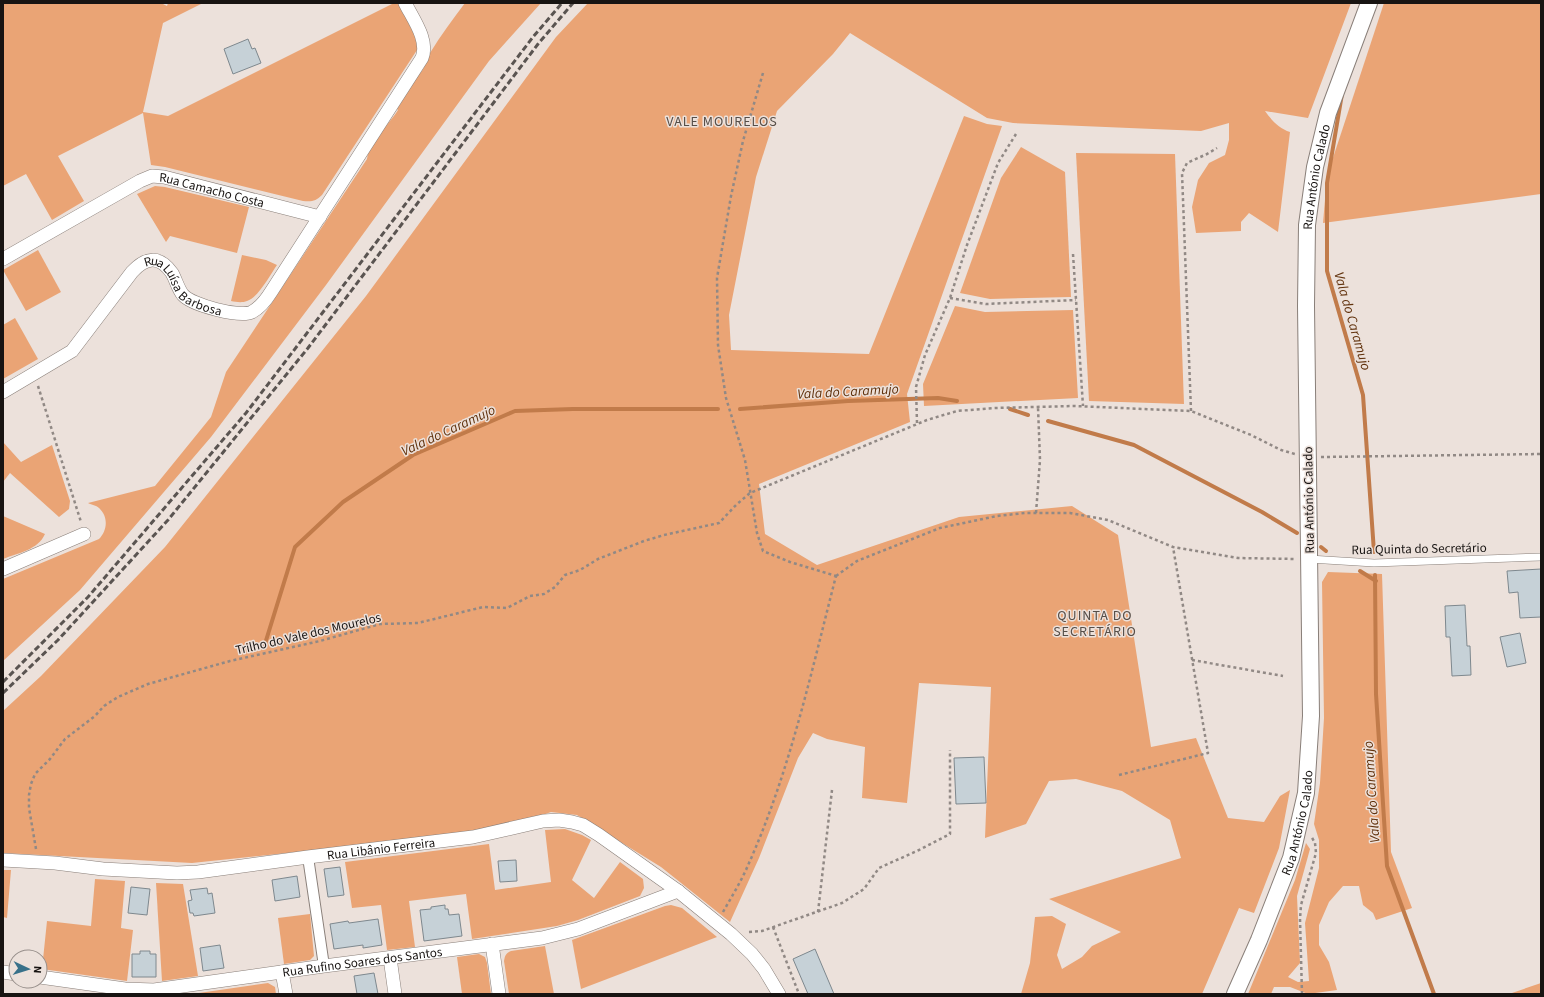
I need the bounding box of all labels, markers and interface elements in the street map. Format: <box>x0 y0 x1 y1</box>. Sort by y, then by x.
district label: VALE MOURELOS <box>666 112 778 132</box>
street label: Rua António Calado <box>1299 122 1335 230</box>
street label: Rua Camacho Costa <box>158 169 266 212</box>
street label: Rua Luísa Barbosa <box>142 252 224 321</box>
water label: Vala do Caramujo <box>1328 270 1376 373</box>
water label: Vala do Caramujo <box>797 379 899 405</box>
water label: Vala do Caramujo <box>398 400 499 461</box>
street label: Rua António Calado <box>1299 446 1319 554</box>
street label: Rua Quinta do Secretário <box>1351 539 1487 559</box>
district label: QUINTA DO SECRETÁRIO <box>1053 606 1137 642</box>
street label: Trilho do Vale dos Mourelos <box>234 608 383 659</box>
water label: Vala do Caramujo <box>1358 740 1386 843</box>
street label: Rua António Calado <box>1277 770 1317 878</box>
street label: Rua Libânio Ferreira <box>326 834 436 865</box>
street label: Rua Rufino Soares dos Santos <box>281 943 444 982</box>
north arrow <box>8 949 48 989</box>
text: N <box>30 965 45 974</box>

